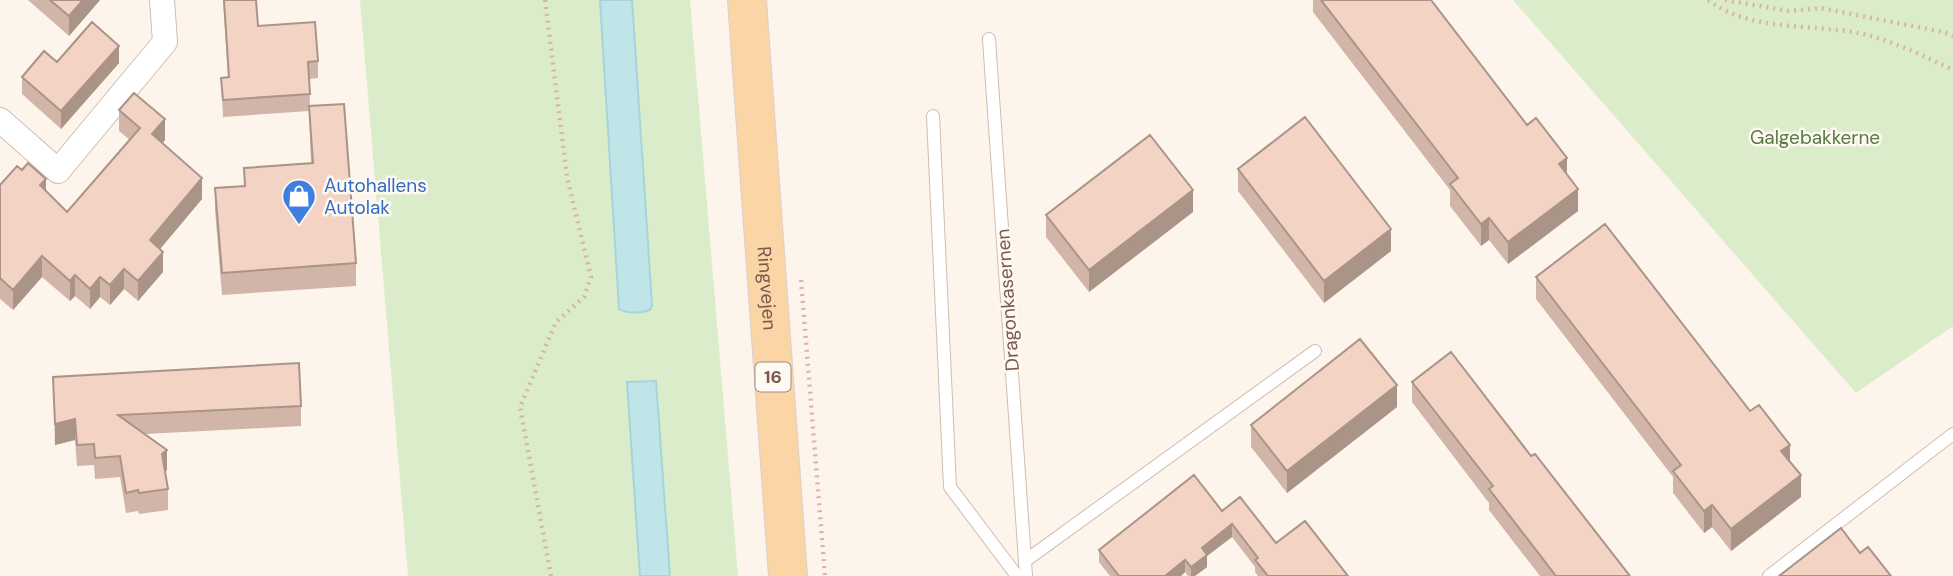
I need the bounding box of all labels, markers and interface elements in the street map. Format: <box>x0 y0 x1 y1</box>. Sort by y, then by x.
park label: Galgebakkerne <box>1750 125 1880 150</box>
place label: Autohallens Autolak <box>324 173 427 220</box>
shop icon: Autohallens Autolak <box>280 177 318 226</box>
street label: Dragonkasernen <box>990 228 1025 372</box>
street label: Ringvejen <box>752 245 782 331</box>
road number: 16 <box>756 362 790 391</box>

